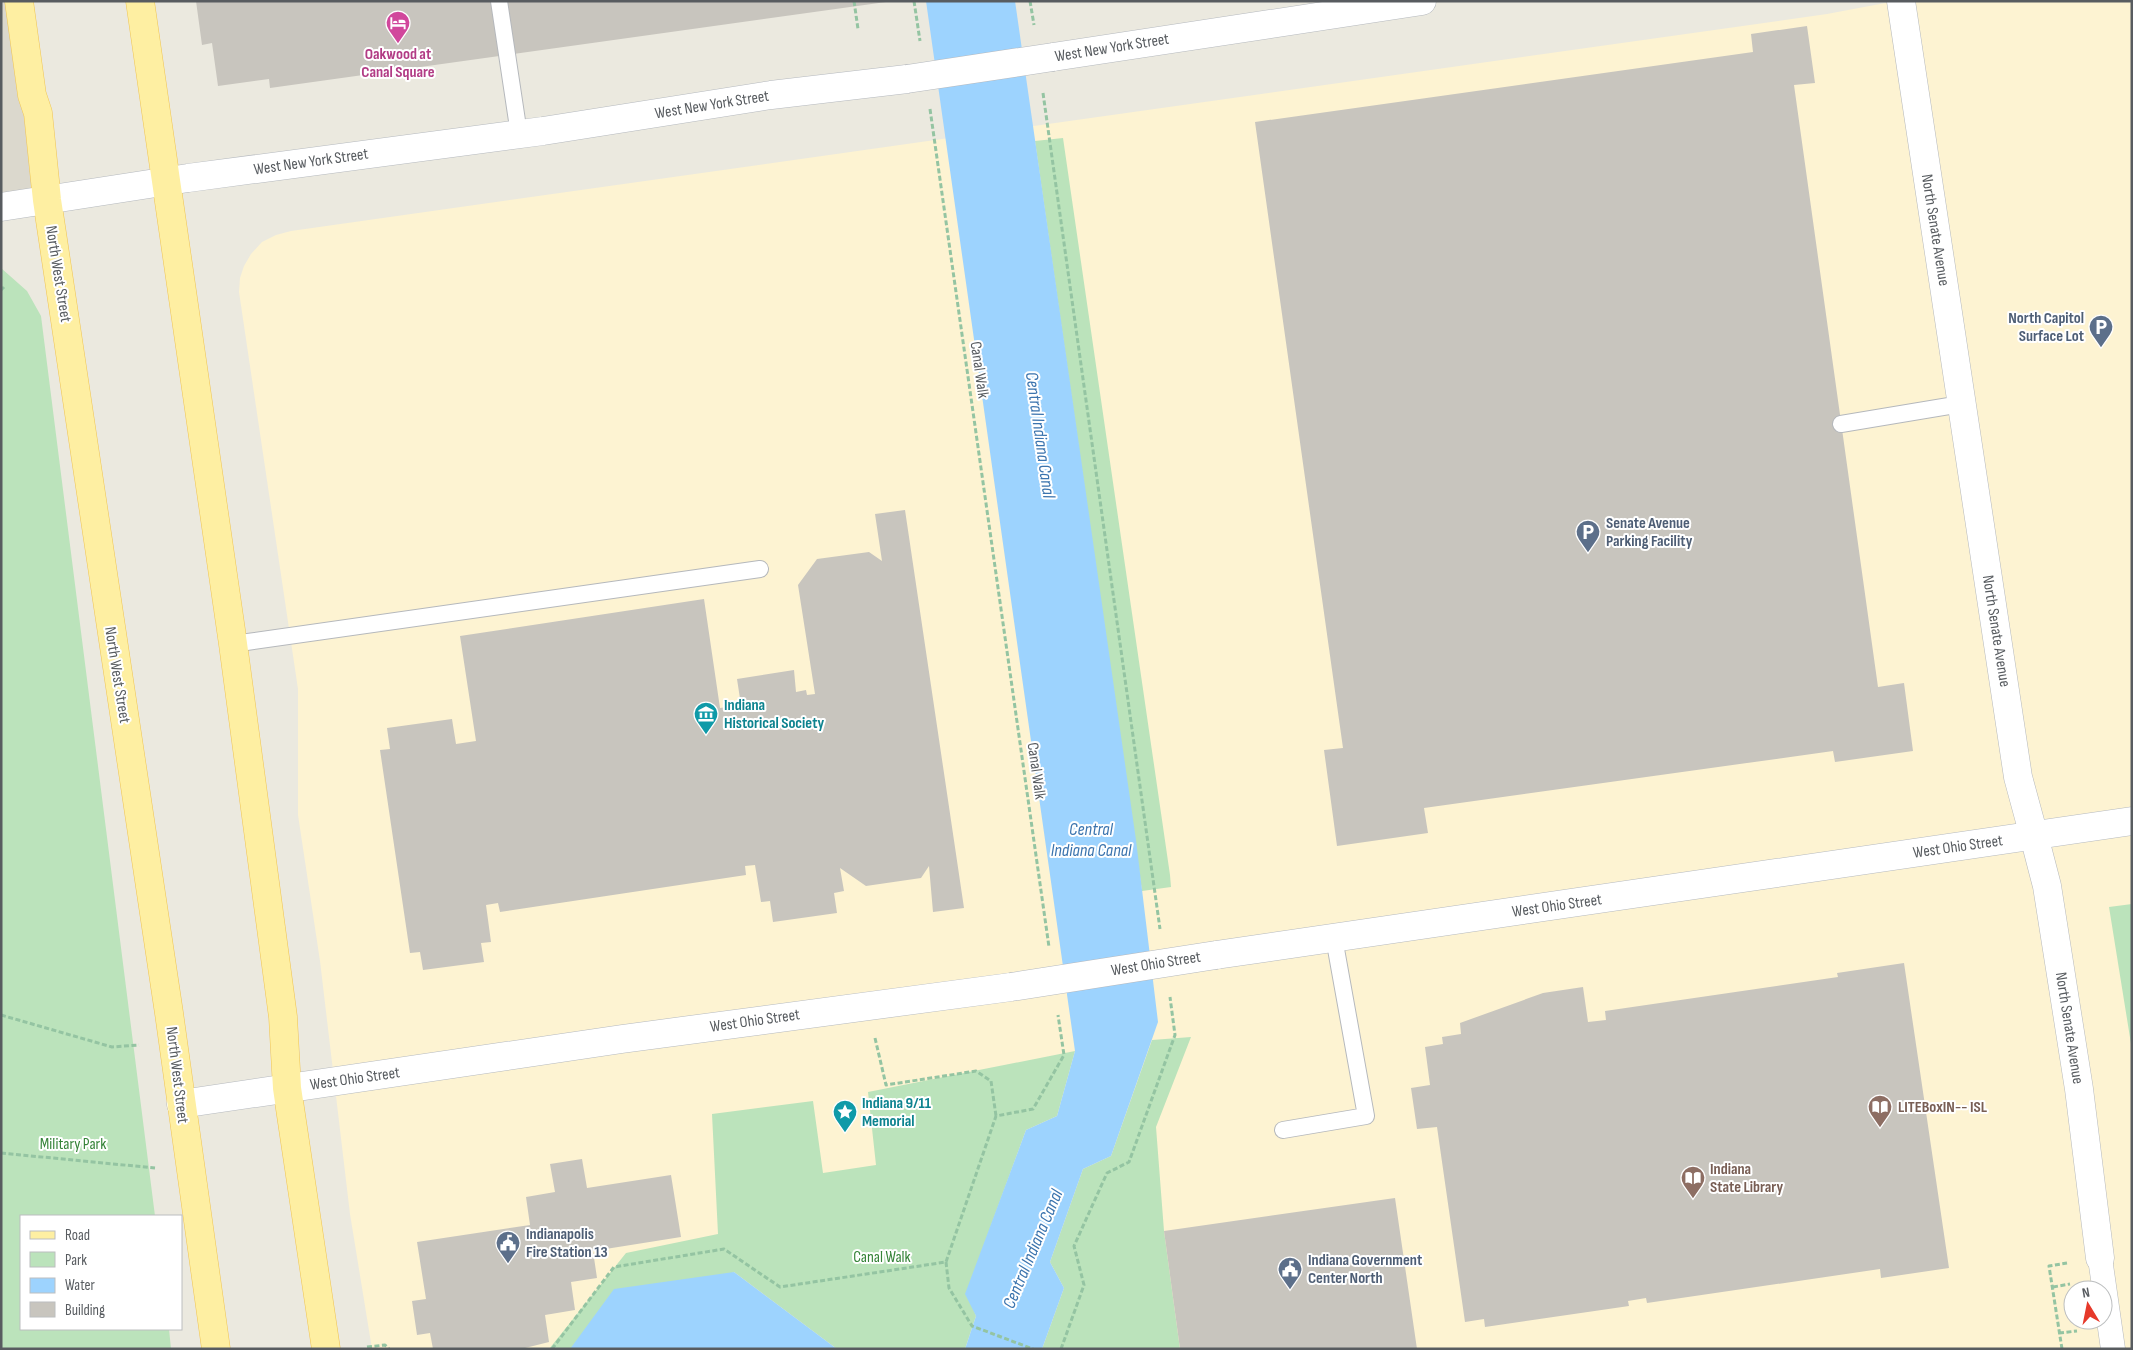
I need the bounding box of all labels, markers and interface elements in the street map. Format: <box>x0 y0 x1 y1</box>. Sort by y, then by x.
hotel icon: Oakwood at Canal Square <box>385 10 411 44</box>
street label: West New York Street <box>1054 30 1171 66</box>
place label: Oakwood at Canal Square <box>361 45 435 82</box>
street label: West New York Street <box>654 87 771 123</box>
street label: West New York Street <box>253 145 370 179</box>
street label: North Senate Avenue <box>1917 173 1953 287</box>
street label: North West Street <box>41 224 75 324</box>
place label: North Capitol Surface Lot <box>2008 309 2084 346</box>
parking icon: North Capitol Surface Lot <box>2088 314 2114 348</box>
street label: Canal Walk <box>966 340 992 400</box>
water label: Central Indiana Canal <box>1021 371 1059 500</box>
place label: Senate Avenue Parking Facility <box>1606 514 1693 551</box>
parking icon: Senate Avenue Parking Facility <box>1575 519 1601 553</box>
street label: North Senate Avenue <box>1978 574 2014 688</box>
street label: North West Street <box>100 625 134 725</box>
place label: Indiana Historical Society <box>724 696 825 733</box>
museum icon: Indiana Historical Society <box>693 701 719 735</box>
street label: Canal Walk <box>1023 741 1049 801</box>
water label: Central Indiana Canal <box>1051 819 1132 861</box>
street label: West Ohio Street <box>1912 831 2004 863</box>
street label: West Ohio Street <box>1511 890 1603 922</box>
street label: West Ohio Street <box>1110 948 1202 980</box>
street label: North Senate Avenue <box>2051 971 2087 1085</box>
street label: West Ohio Street <box>709 1005 801 1037</box>
street label: North West Street <box>162 1026 192 1125</box>
street label: West Ohio Street <box>309 1063 401 1095</box>
place label: Indiana 9/11 Memorial <box>862 1094 932 1131</box>
library icon: LITEBoxIN-- ISL <box>1867 1094 1893 1128</box>
place label: LITEBoxIN-- ISL <box>1898 1098 1988 1117</box>
place icon: Indiana 9/11 Memorial <box>832 1099 858 1133</box>
park label: Military Park <box>40 1135 106 1154</box>
place label: Indiana State Library <box>1710 1160 1783 1197</box>
library icon: Indiana State Library <box>1680 1165 1706 1199</box>
water label: Central Indiana Canal <box>998 1186 1068 1312</box>
legend <box>20 1215 182 1330</box>
place label: Indianapolis Fire Station 13 <box>526 1225 608 1262</box>
text: Road <box>65 1226 90 1245</box>
public building icon: Indianapolis Fire Station 13 <box>495 1230 521 1264</box>
park label: Canal Walk <box>853 1248 911 1267</box>
text: Park <box>65 1251 87 1270</box>
place label: Indiana Government Center North <box>1308 1251 1422 1288</box>
public building icon: Indiana Government Center North <box>1277 1256 1303 1290</box>
text: Water <box>65 1276 96 1295</box>
north arrow <box>2063 1280 2113 1330</box>
text: N <box>2081 1284 2091 1302</box>
text: Building <box>65 1301 105 1320</box>

